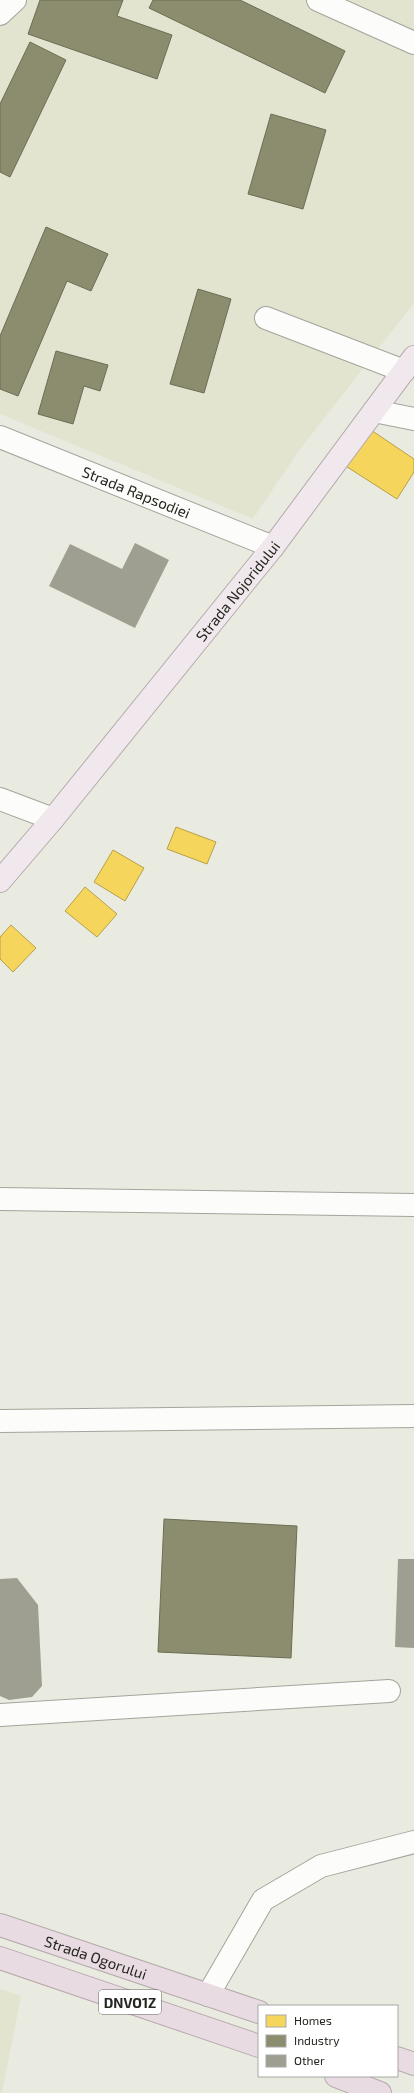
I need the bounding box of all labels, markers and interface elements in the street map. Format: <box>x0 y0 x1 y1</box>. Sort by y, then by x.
street label: Strada Rapsodiei <box>80 462 193 522</box>
street label: Strada Nojoridului <box>192 537 283 645</box>
street label: Strada Ogorului <box>42 1932 149 1983</box>
road number: DNVO1Z <box>99 1990 161 2014</box>
legend <box>258 2005 398 2077</box>
text: Homes <box>294 2013 332 2027</box>
text: Industry <box>294 2033 340 2047</box>
text: Other <box>294 2053 325 2067</box>

